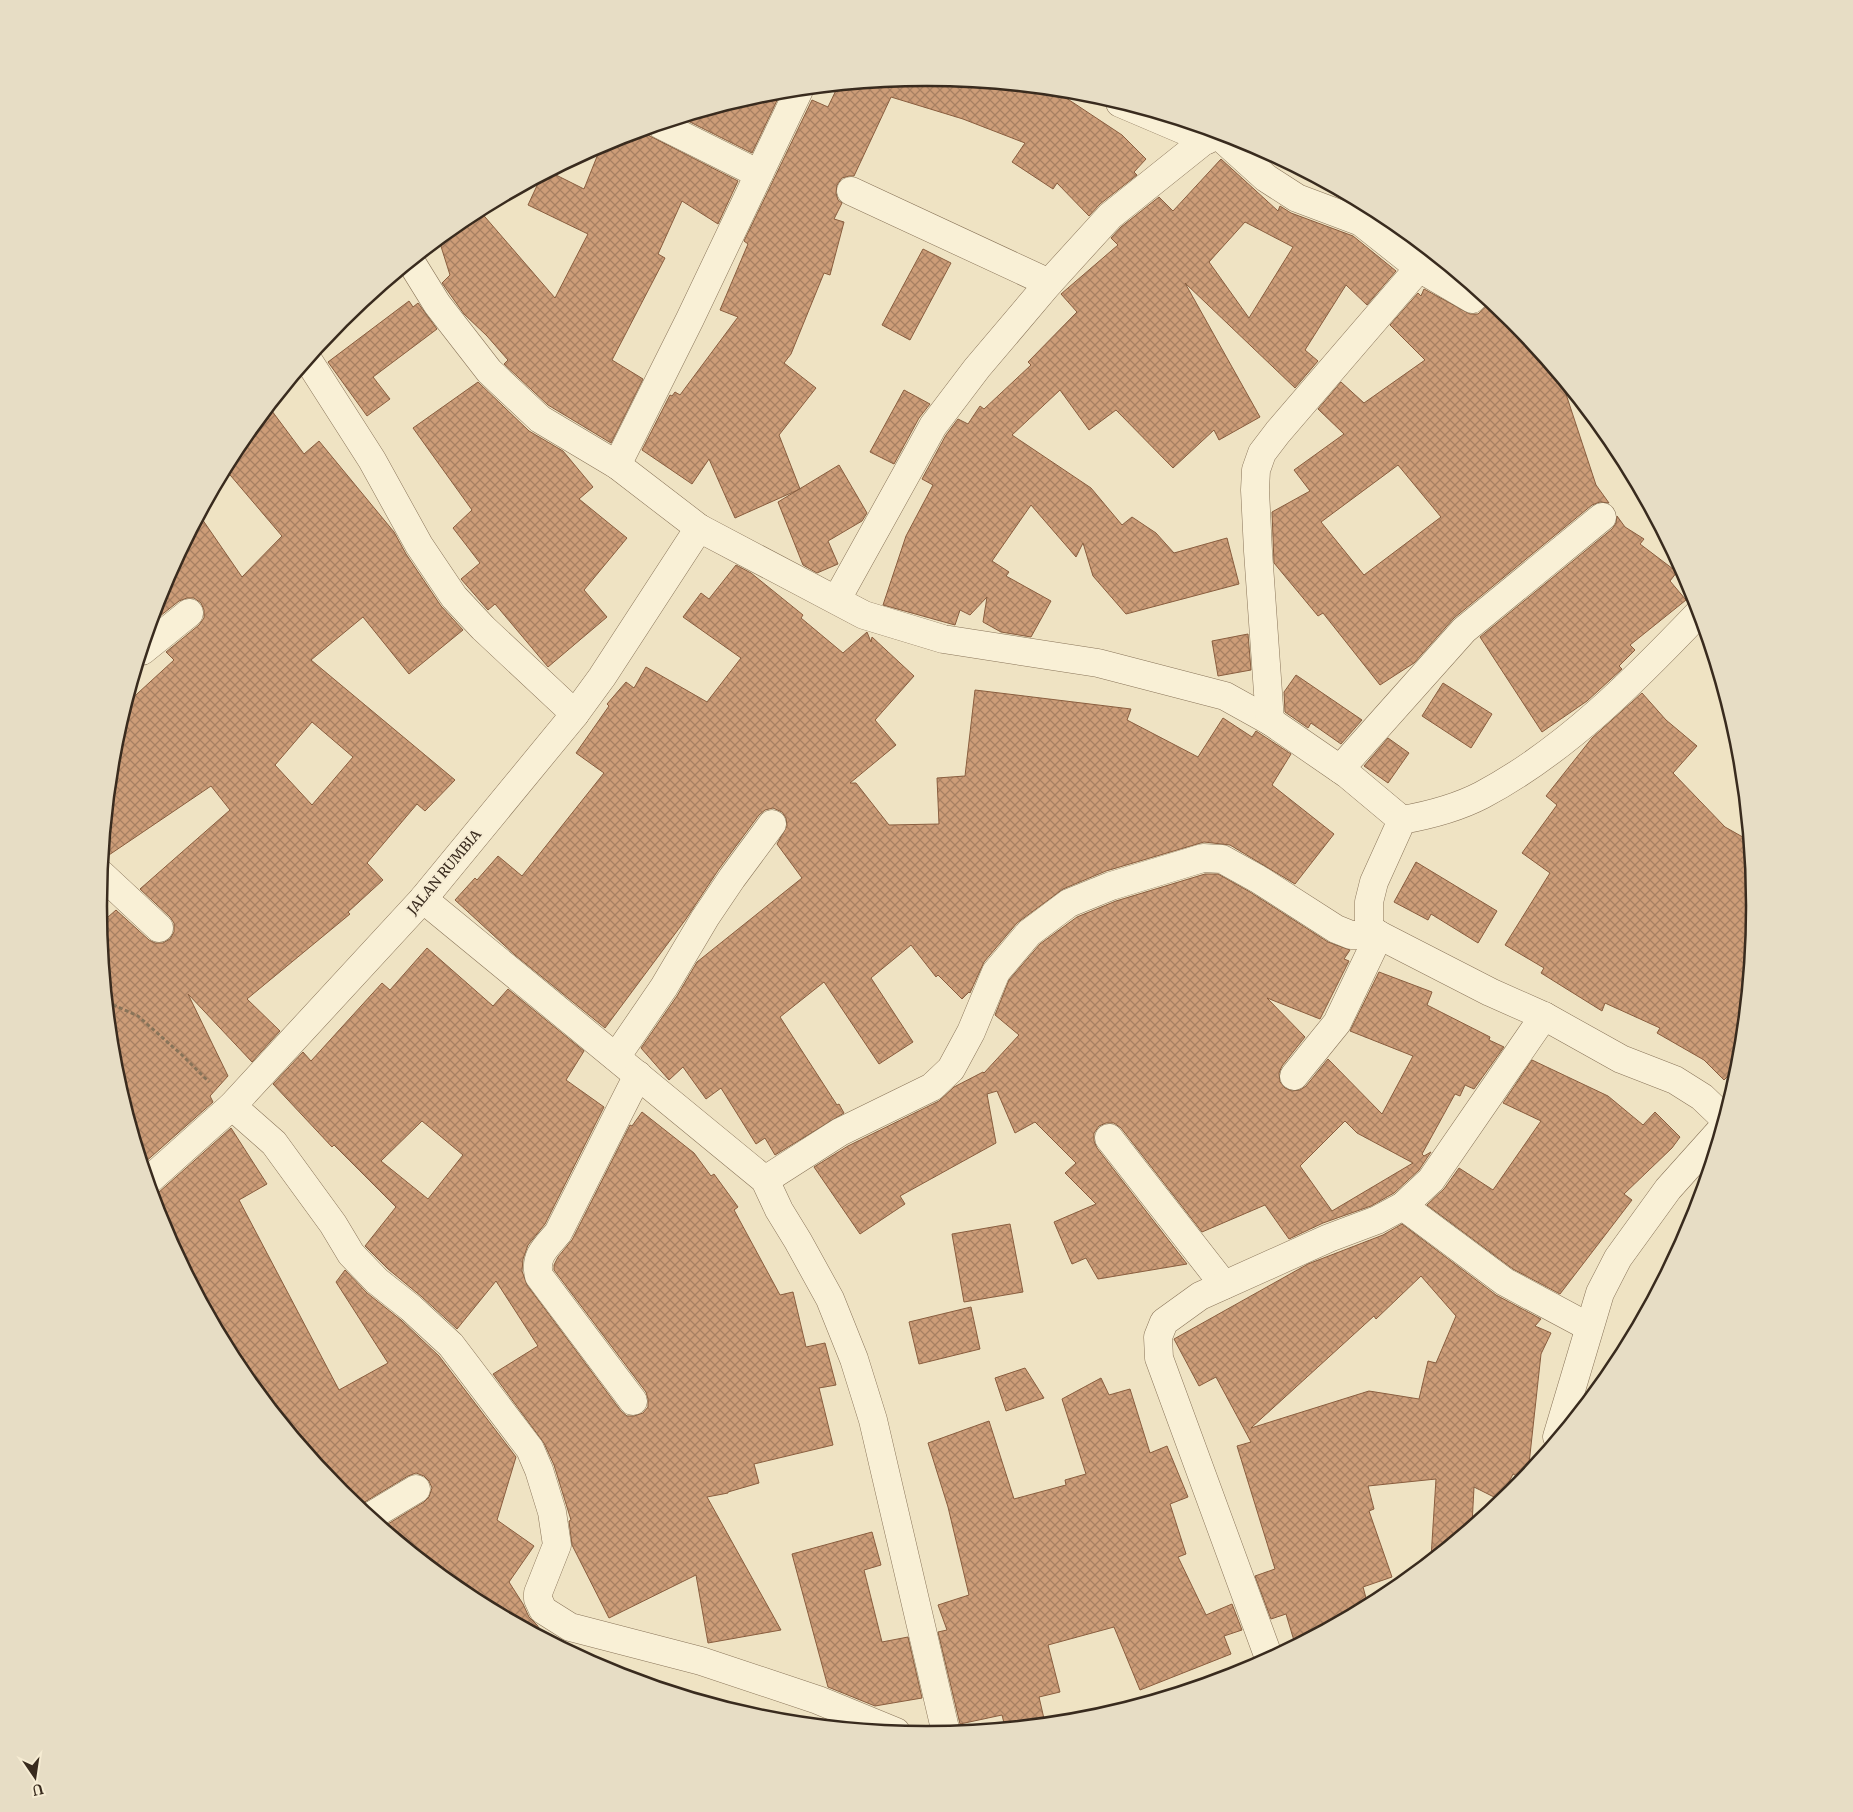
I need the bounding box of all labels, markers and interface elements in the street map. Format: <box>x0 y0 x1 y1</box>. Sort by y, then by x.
street label: JALAN RUMBIA <box>403 826 485 919</box>
north arrow <box>10 1752 60 1802</box>
text: U <box>30 1780 45 1800</box>

